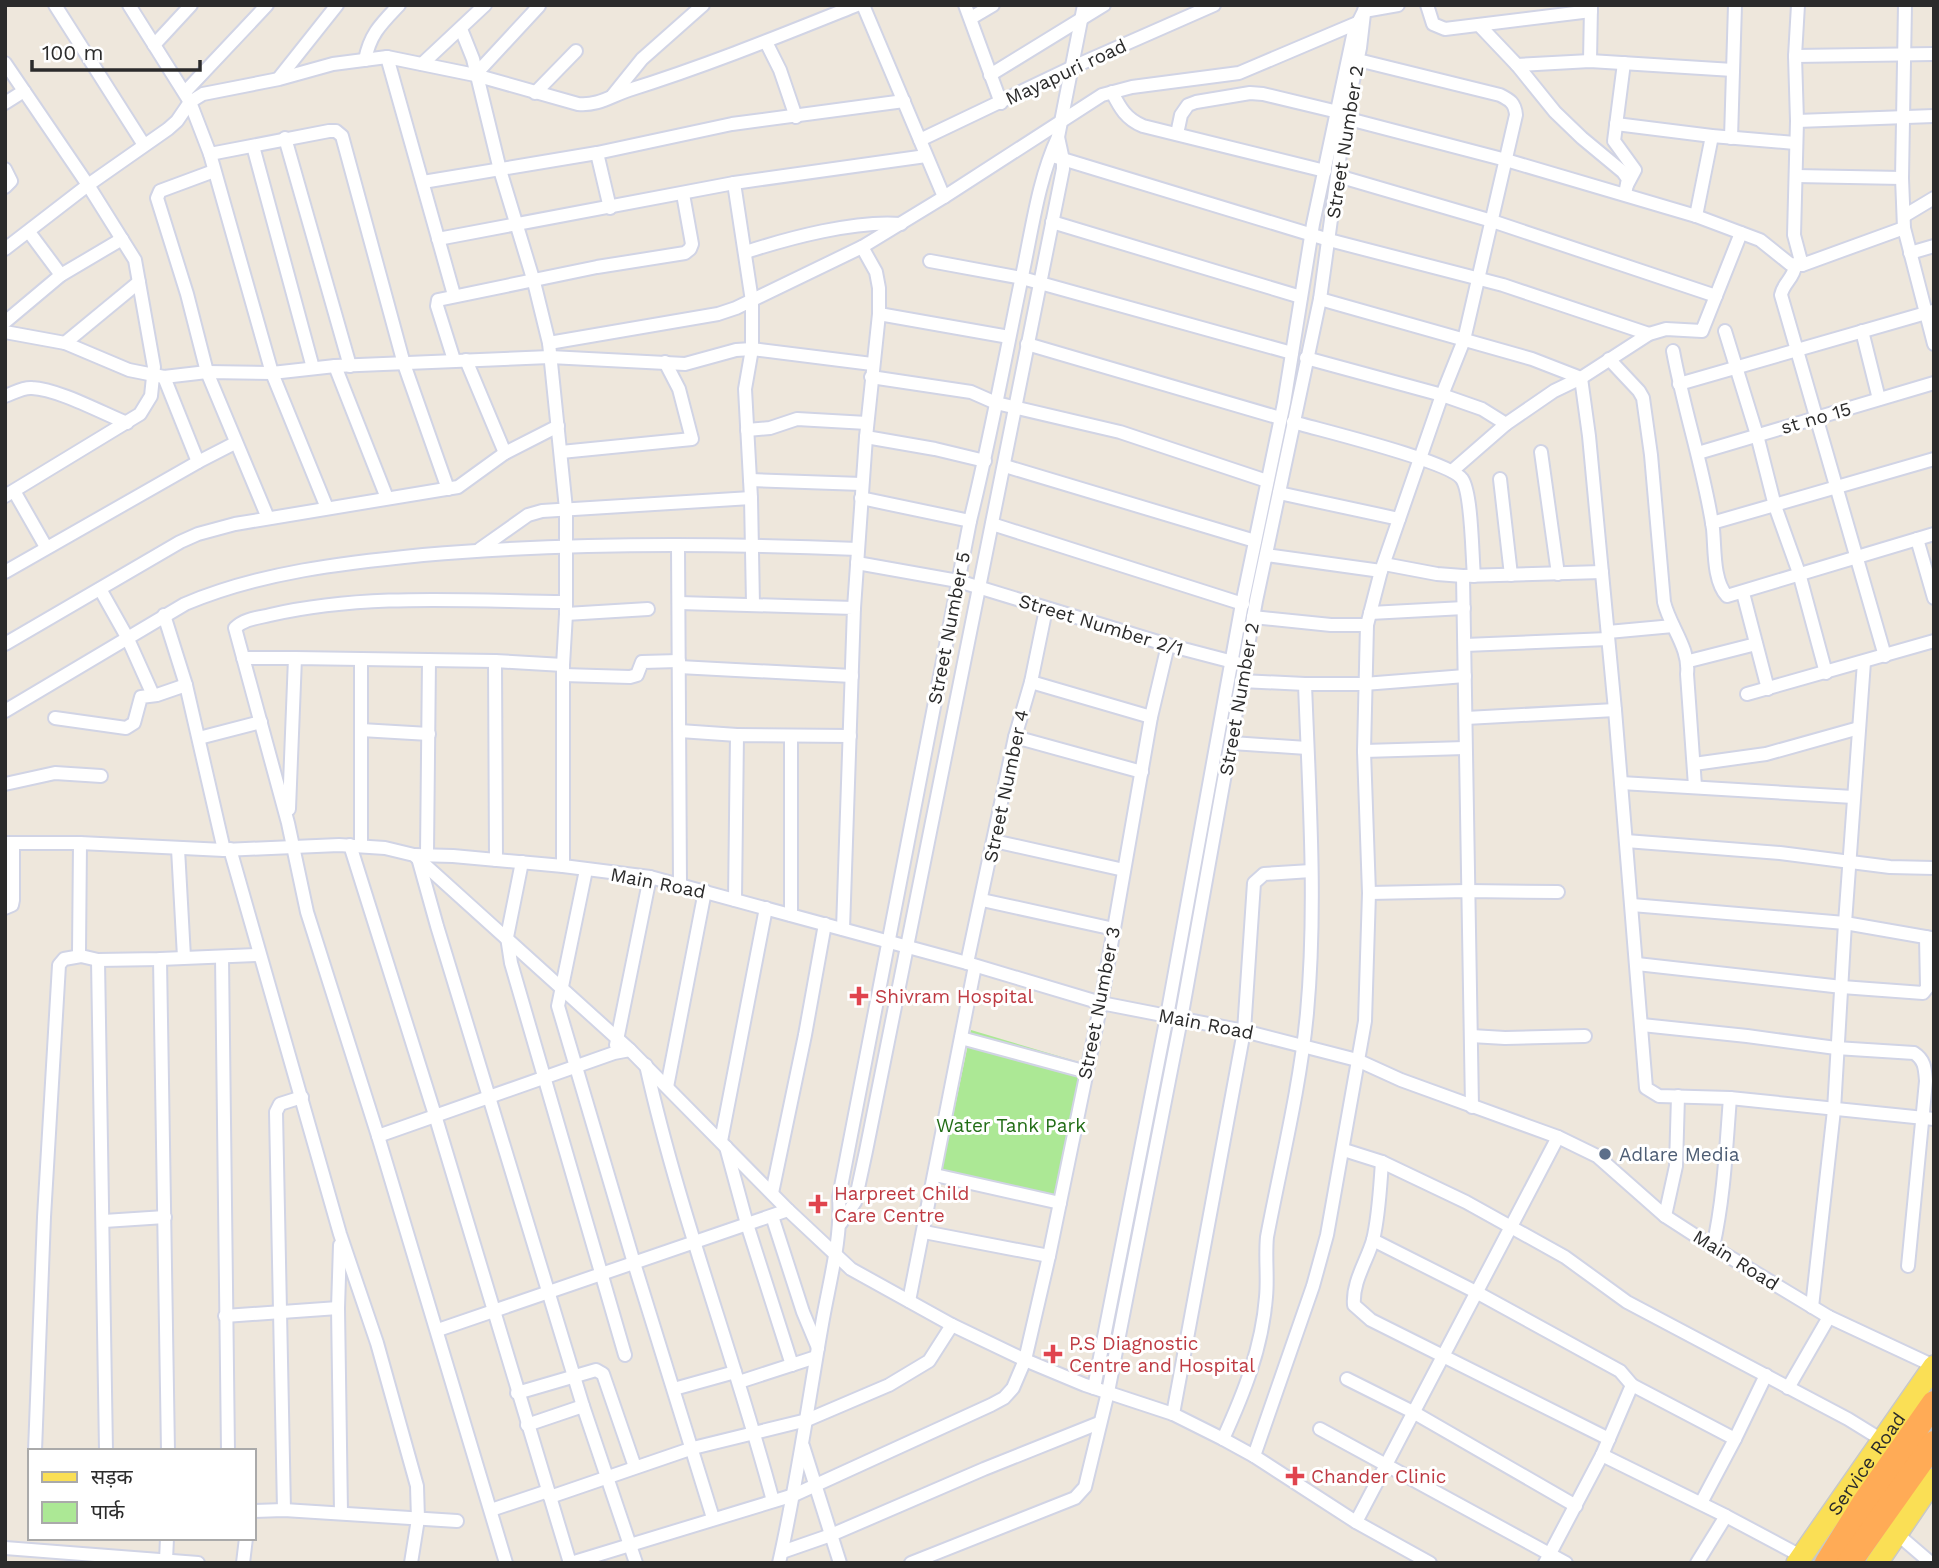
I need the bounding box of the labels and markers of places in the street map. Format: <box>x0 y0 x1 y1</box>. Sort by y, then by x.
place label: Shivram Hospital <box>875 985 1034 1008</box>
marker: Shivram Hospital <box>849 986 869 1006</box>
place label: Adlare Media <box>1619 1143 1740 1166</box>
marker: Adlare Media <box>1597 1146 1613 1162</box>
place label: Harpreet Child Care Centre <box>834 1182 969 1227</box>
marker: Harpreet Child Care Centre <box>808 1194 828 1214</box>
place label: P.S Diagnostic Centre and Hospital <box>1069 1332 1255 1377</box>
marker: P.S Diagnostic Centre and Hospital <box>1043 1344 1063 1364</box>
place label: Chander Clinic <box>1311 1465 1446 1488</box>
marker: Chander Clinic <box>1285 1466 1305 1486</box>

